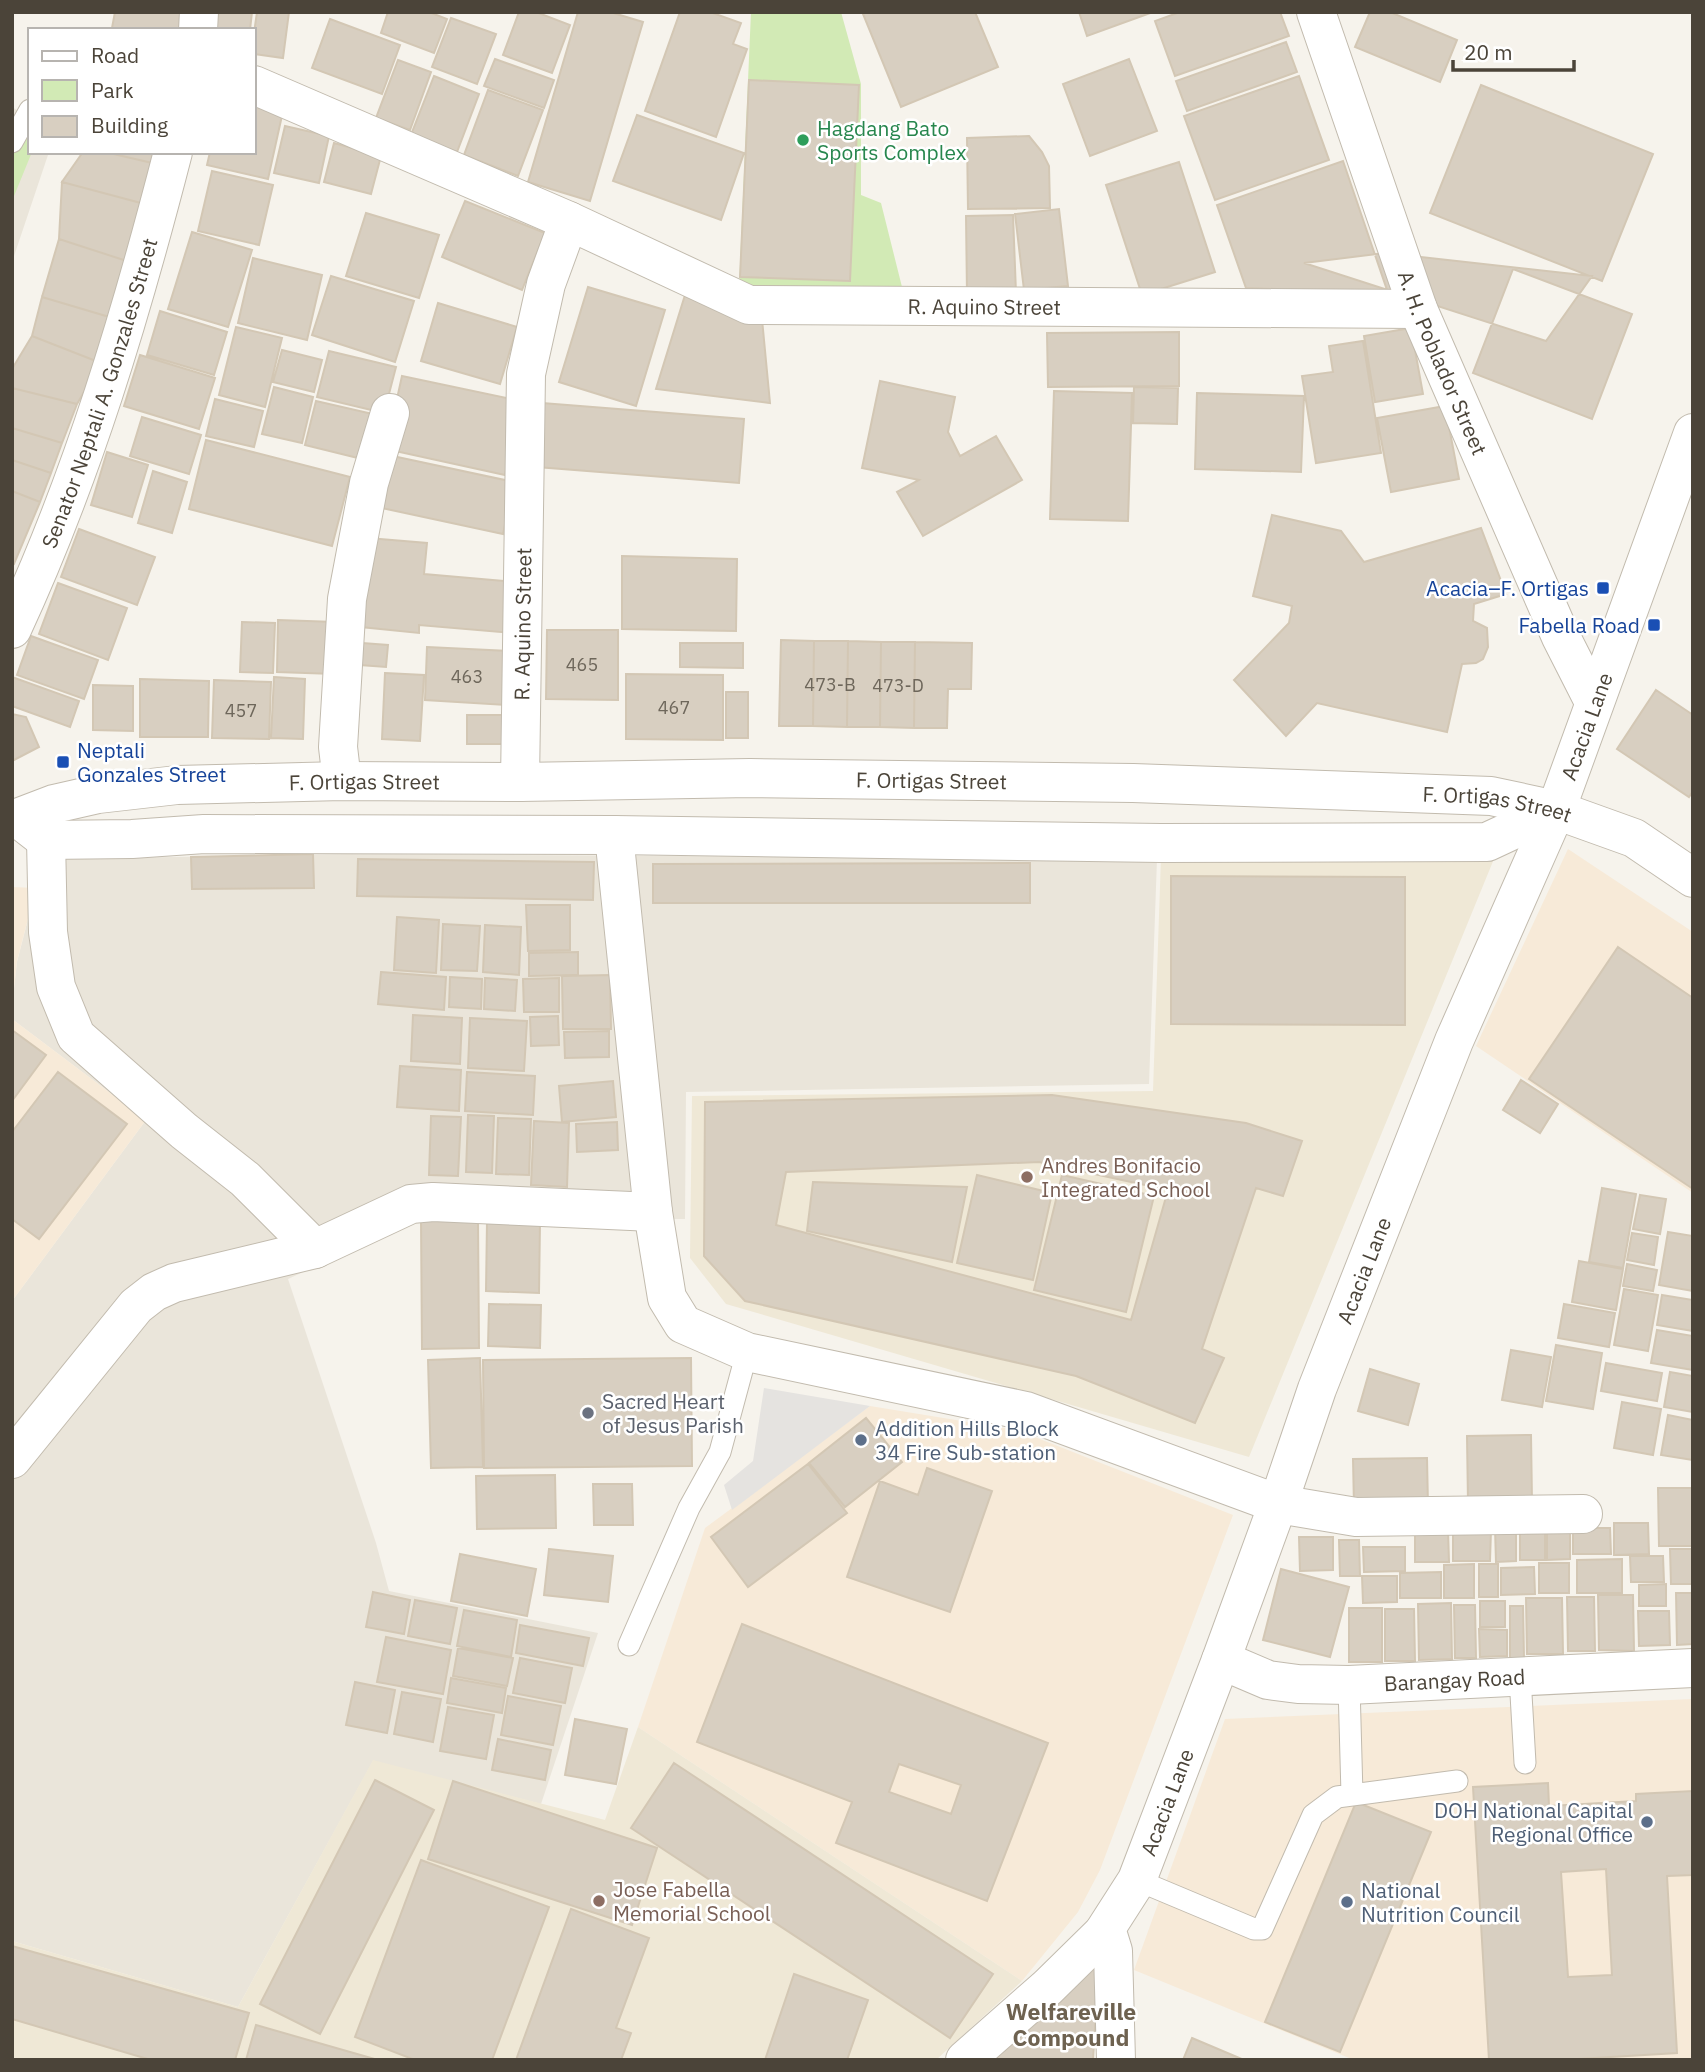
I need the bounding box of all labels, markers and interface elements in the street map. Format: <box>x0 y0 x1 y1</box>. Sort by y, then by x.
legend <box>28 28 256 154</box>
scale bar <box>1453 28 1574 72</box>
text: 20 m <box>1464 38 1513 66</box>
text: Road <box>91 41 139 69</box>
text: Park <box>91 76 134 104</box>
text: Building <box>91 111 168 139</box>
place label: Hagdang Bato Sports Complex <box>817 114 967 166</box>
marker: Hagdang Bato Sports Complex <box>795 132 811 148</box>
street label: Senator Neptali A. Gonzales Street <box>35 235 164 552</box>
street label: A. H. Poblador Street <box>1392 267 1494 459</box>
street label: R. Aquino Street <box>908 292 1061 321</box>
street label: R. Aquino Street <box>507 547 537 701</box>
place label: Acacia–F. Ortigas <box>1426 574 1589 602</box>
marker: Acacia–F. Ortigas <box>1595 580 1611 596</box>
place label: Fabella Road <box>1518 611 1640 639</box>
marker: Fabella Road <box>1646 617 1662 633</box>
house number: 465 <box>566 653 598 676</box>
house number: 463 <box>451 665 483 688</box>
street label: Acacia Lane <box>1554 669 1619 784</box>
house number: 473-B <box>804 673 856 696</box>
house number: 473-D <box>872 674 924 697</box>
house number: 467 <box>658 696 690 719</box>
house number: 457 <box>225 699 257 722</box>
place label: Neptali Gonzales Street <box>77 736 226 788</box>
marker: Neptali Gonzales Street <box>55 754 71 770</box>
street label: F. Ortigas Street <box>856 765 1007 795</box>
street label: F. Ortigas Street <box>288 767 440 796</box>
street label: F. Ortigas Street <box>1422 780 1576 829</box>
place label: Andres Bonifacio Integrated School <box>1041 1151 1210 1203</box>
marker: Andres Bonifacio Integrated School <box>1019 1169 1035 1185</box>
street label: Acacia Lane <box>1330 1213 1397 1328</box>
place label: Sacred Heart of Jesus Parish <box>602 1387 744 1439</box>
marker: Sacred Heart of Jesus Parish <box>580 1405 596 1421</box>
place label: Addition Hills Block 34 Fire Sub-station <box>875 1414 1059 1466</box>
marker: Addition Hills Block 34 Fire Sub-station <box>853 1432 869 1448</box>
street label: Barangay Road <box>1383 1662 1526 1697</box>
street label: Acacia Lane <box>1134 1745 1200 1860</box>
place label: DOH National Capital Regional Office <box>1434 1796 1633 1848</box>
marker: DOH National Capital Regional Office <box>1639 1814 1655 1830</box>
place label: Jose Fabella Memorial School <box>613 1875 771 1927</box>
place label: National Nutrition Council <box>1361 1876 1520 1928</box>
marker: Jose Fabella Memorial School <box>591 1893 607 1909</box>
marker: National Nutrition Council <box>1339 1894 1355 1910</box>
district label: Welfareville Compound <box>1006 1996 1136 2052</box>

